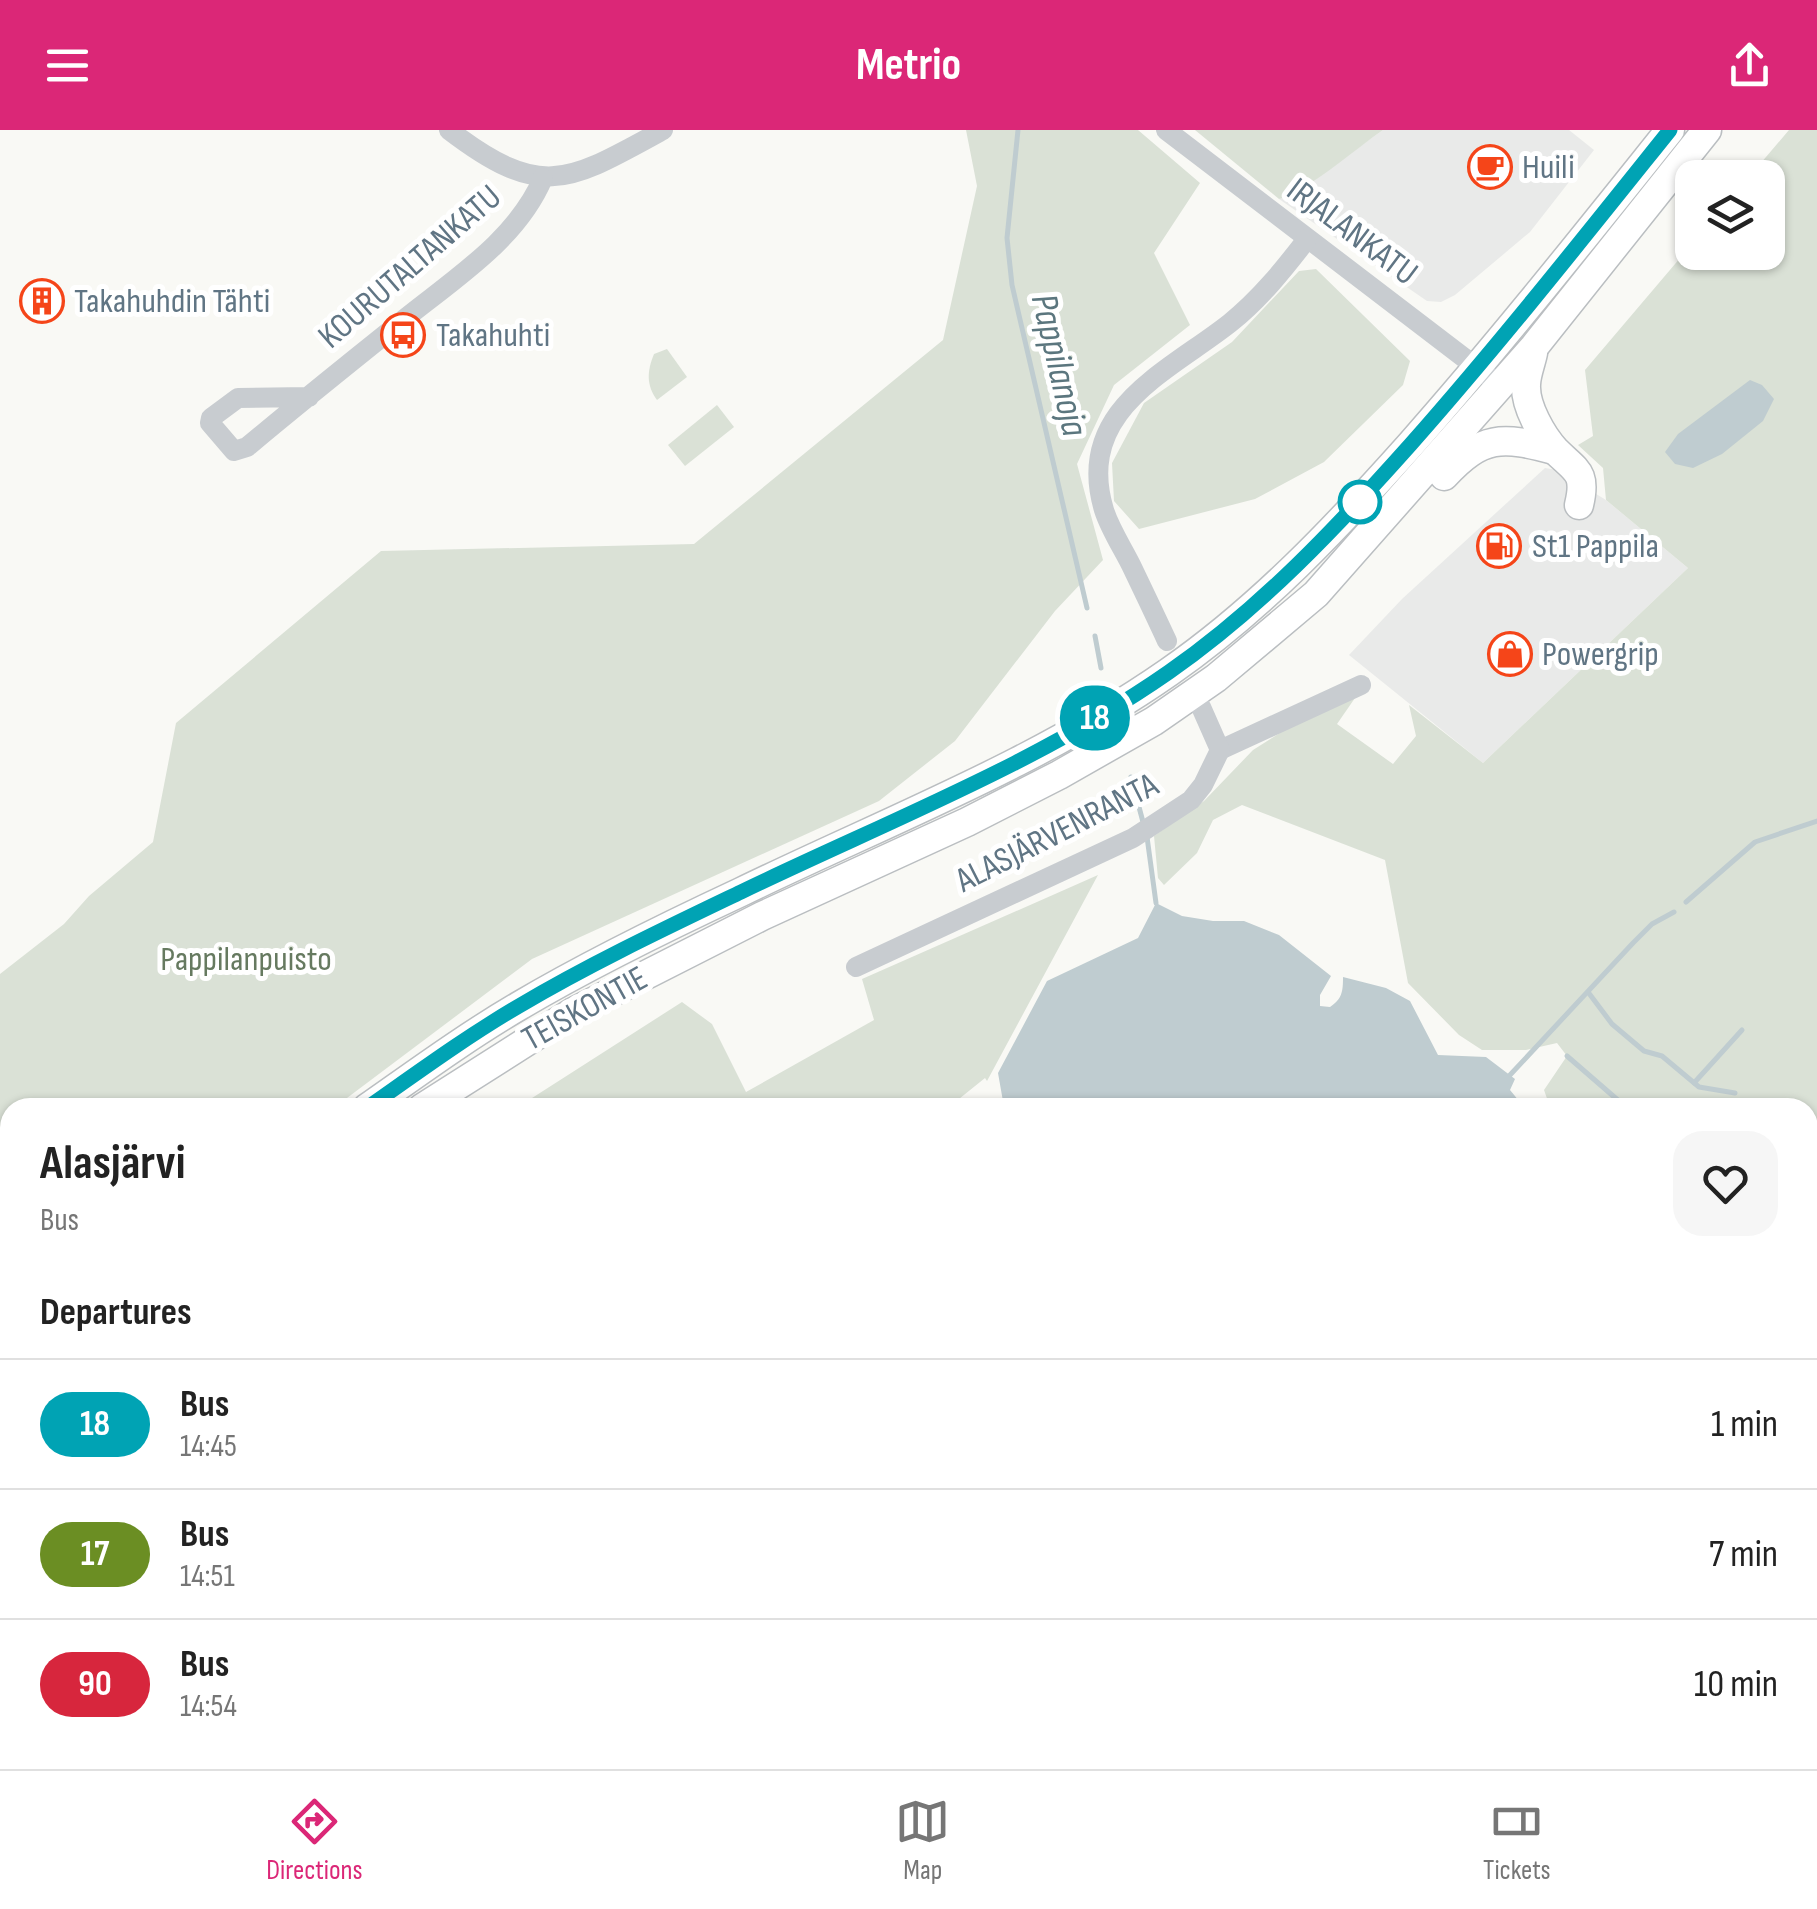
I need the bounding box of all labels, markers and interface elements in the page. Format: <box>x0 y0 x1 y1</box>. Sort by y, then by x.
icon: menu <box>40 38 95 93</box>
text: Metrio <box>856 38 961 93</box>
icon: share <box>1722 38 1777 93</box>
cafe icon: Huili <box>1467 144 1513 190</box>
place label: Huili <box>1522 146 1575 189</box>
map controls <box>1675 160 1785 270</box>
button: layers <box>1675 160 1785 270</box>
street label: IRJALANKATU <box>1278 169 1426 295</box>
street label: KOURUTALTANKATU <box>310 176 510 358</box>
building icon: Takahuhdin Tähti <box>19 278 65 324</box>
place label: Takahuhdin Tähti <box>74 280 270 323</box>
water label: Pappilanoja <box>1021 290 1097 440</box>
bus stop icon: Takahuhti <box>380 312 426 358</box>
place label: Takahuhti <box>436 314 550 357</box>
unlabelled marker <box>1339 481 1381 523</box>
fuel station icon: St1 Pappila <box>1476 523 1522 569</box>
place label: St1 Pappila <box>1532 525 1659 568</box>
shop icon: Powergrip <box>1487 631 1533 677</box>
place label: Powergrip <box>1542 633 1659 676</box>
line badge: 18 <box>1050 686 1140 750</box>
text: 18 <box>1080 697 1110 740</box>
street label: ALASJÄRVENRANTA <box>948 763 1166 903</box>
park label: Pappilanpuisto <box>160 938 332 981</box>
street label: TEISKONTIE <box>515 957 655 1061</box>
button: heart <box>1673 1131 1778 1236</box>
text: Alasjärvi <box>40 1135 185 1192</box>
text: Bus <box>40 1201 79 1240</box>
text: Departures <box>40 1290 192 1335</box>
text: Bus <box>180 1382 229 1427</box>
text: 1 min <box>1711 1402 1778 1447</box>
text: 18 <box>80 1403 110 1446</box>
text: 14:45 <box>180 1427 237 1466</box>
text: Bus <box>180 1512 229 1557</box>
text: 7 min <box>1709 1532 1778 1577</box>
text: 17 <box>81 1533 109 1576</box>
text: 14:51 <box>180 1557 235 1596</box>
text: Bus <box>180 1642 229 1687</box>
text: 10 min <box>1694 1662 1778 1707</box>
text: 90 <box>78 1663 112 1706</box>
text: 14:54 <box>180 1687 237 1726</box>
tab: Directions <box>266 1794 363 1887</box>
tab: Map <box>895 1794 950 1887</box>
tab: Tickets <box>1483 1794 1551 1887</box>

